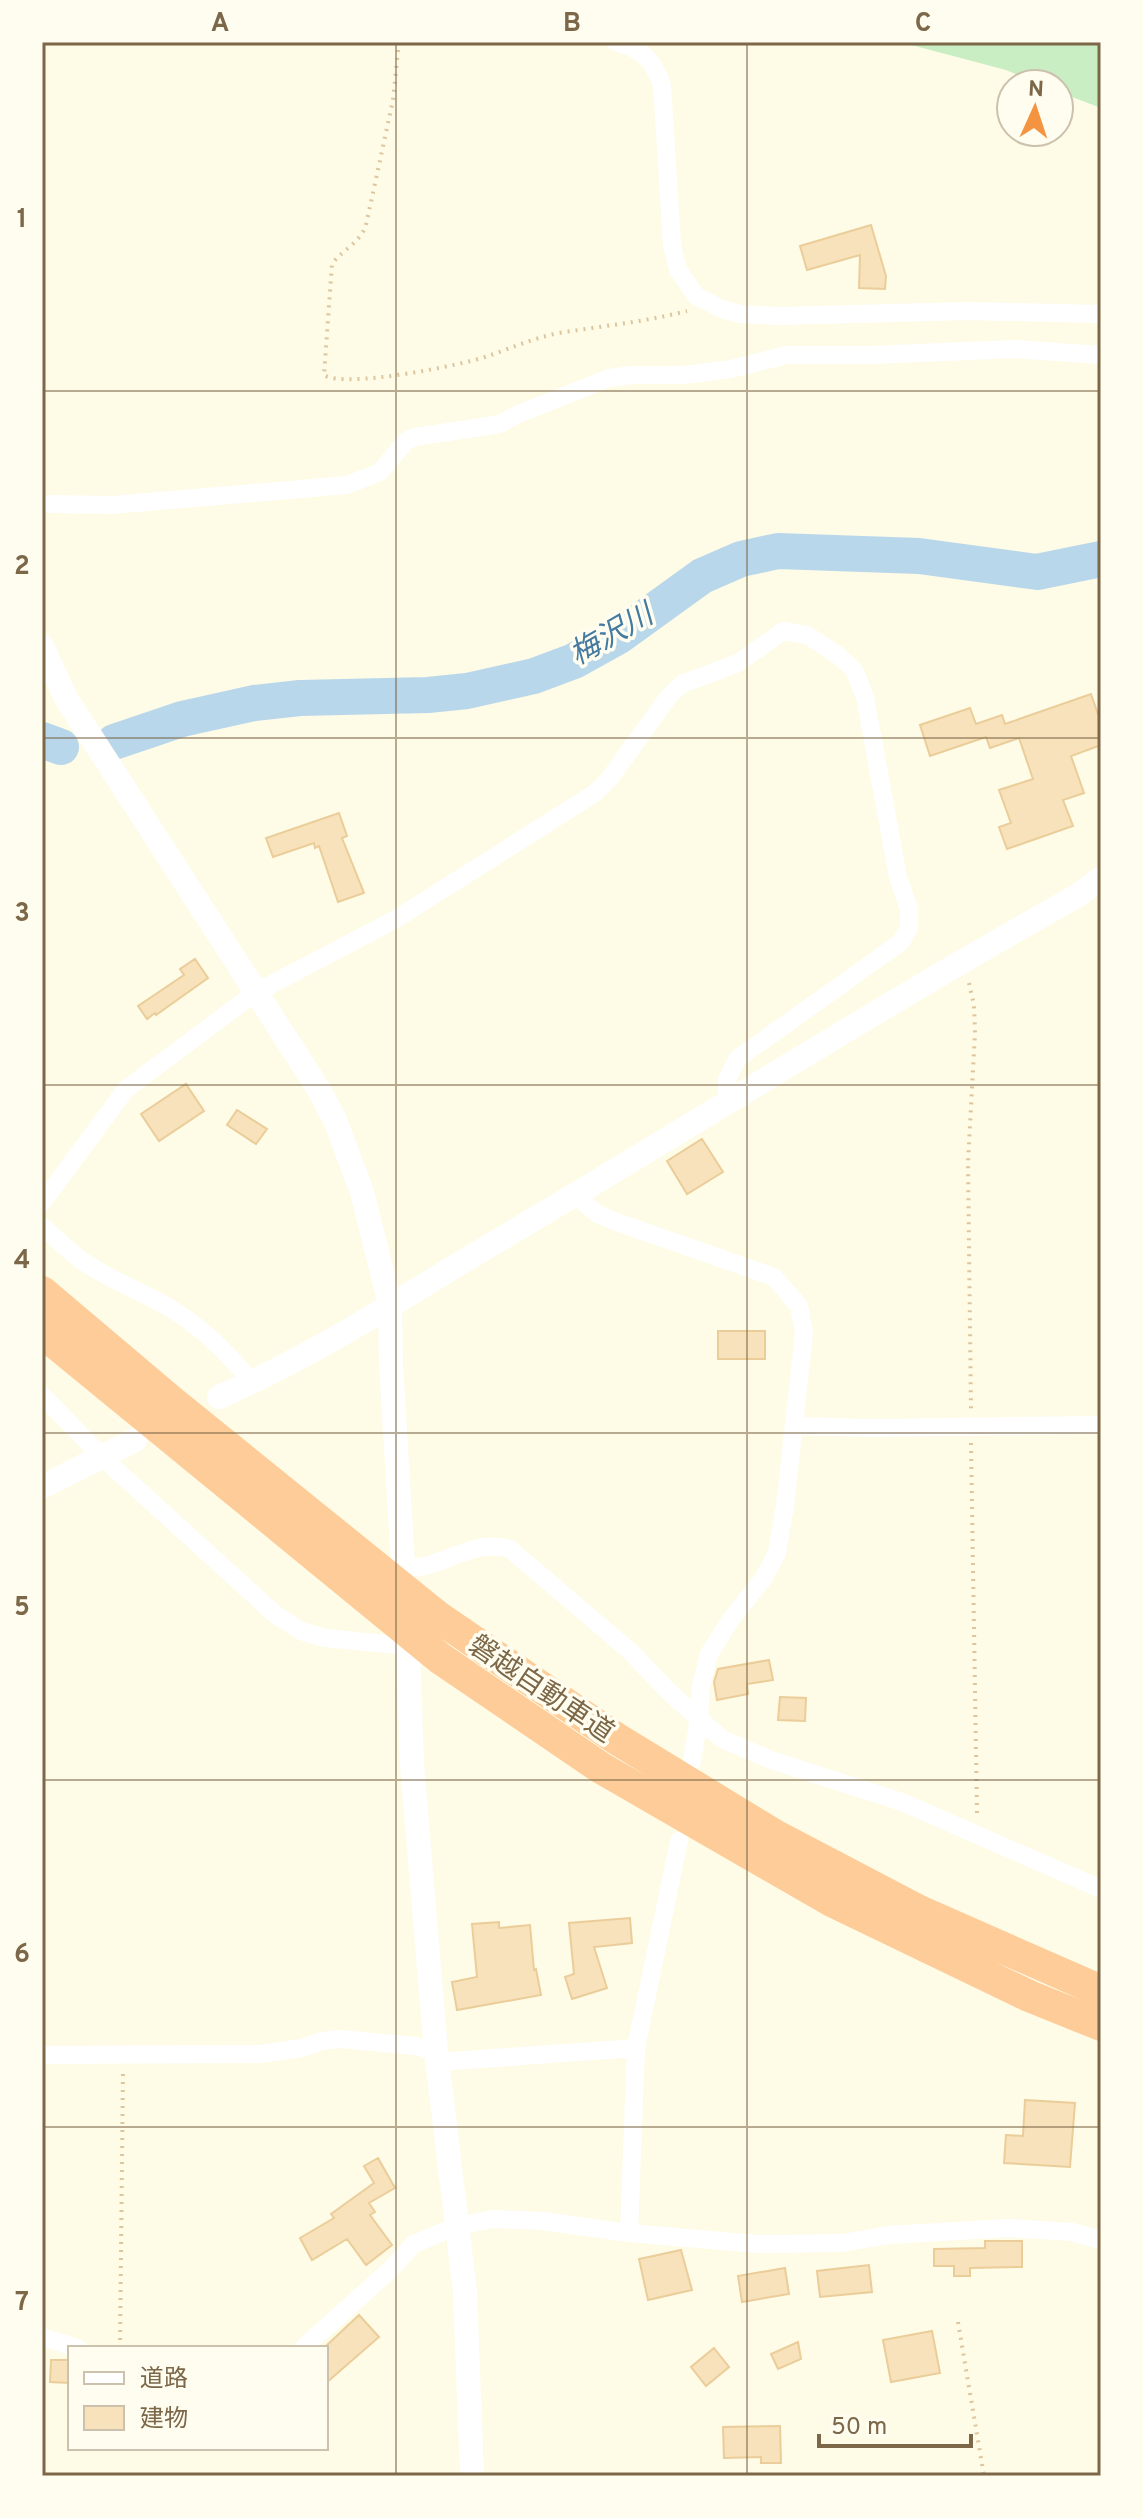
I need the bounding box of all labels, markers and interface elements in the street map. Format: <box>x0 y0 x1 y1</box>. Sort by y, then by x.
text: A <box>211 8 229 41</box>
text: B <box>563 8 581 41</box>
text: C <box>915 8 931 41</box>
north arrow <box>995 68 1075 148</box>
text: N <box>1027 77 1045 104</box>
text: 1 <box>17 204 27 237</box>
text: 2 <box>14 551 30 584</box>
water label: 梅沢川 <box>564 596 663 675</box>
text: 3 <box>14 898 30 931</box>
text: 4 <box>14 1245 30 1278</box>
text: 5 <box>14 1592 30 1625</box>
street label: 磐越自動車道 <box>461 1629 620 1752</box>
text: 6 <box>14 1939 30 1972</box>
text: 7 <box>15 2287 29 2320</box>
legend <box>68 2346 328 2450</box>
text: 道路 <box>140 2365 188 2395</box>
scale bar <box>819 2398 971 2448</box>
text: 建物 <box>140 2405 188 2435</box>
text: 50 m <box>831 2413 887 2443</box>

